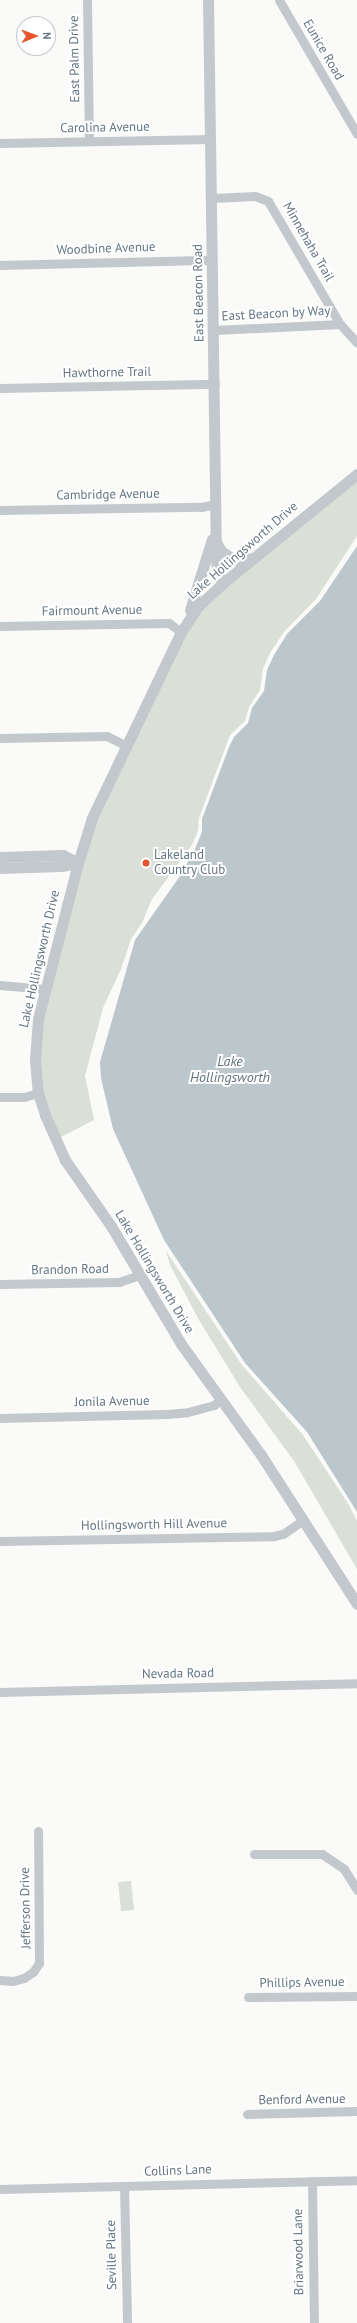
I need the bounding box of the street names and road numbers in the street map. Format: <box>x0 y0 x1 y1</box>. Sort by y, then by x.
street label: East Palm Drive <box>66 15 84 103</box>
street label: Eunice Road <box>299 17 347 83</box>
street label: Carolina Avenue <box>60 119 150 137</box>
street label: Minnehaha Trail <box>279 199 337 285</box>
street label: Woodbine Avenue <box>56 239 156 259</box>
street label: East Beacon Road <box>190 244 208 342</box>
street label: East Beacon by Way <box>221 303 331 325</box>
street label: Hawthorne Trail <box>62 364 152 382</box>
street label: Cambridge Avenue <box>56 486 160 504</box>
street label: Lake Hollingsworth Drive <box>185 499 301 603</box>
street label: Fairmount Avenue <box>41 602 143 620</box>
street label: Lake Hollingsworth Drive <box>17 889 63 1029</box>
street label: Lake Hollingsworth Drive <box>111 1208 197 1336</box>
street label: Brandon Road <box>31 1262 109 1278</box>
street label: Jonila Avenue <box>74 1394 150 1410</box>
street label: Hollingsworth Hill Avenue <box>81 1516 227 1534</box>
street label: Nevada Road <box>142 1666 214 1682</box>
street label: Jefferson Drive <box>17 1867 35 1949</box>
street label: Phillips Avenue <box>259 1974 345 1992</box>
street label: Benford Avenue <box>258 2091 346 2109</box>
street label: Collins Lane <box>144 2162 212 2180</box>
street label: Briarwood Lane <box>290 2208 308 2296</box>
street label: Seville Place <box>104 2220 120 2290</box>

